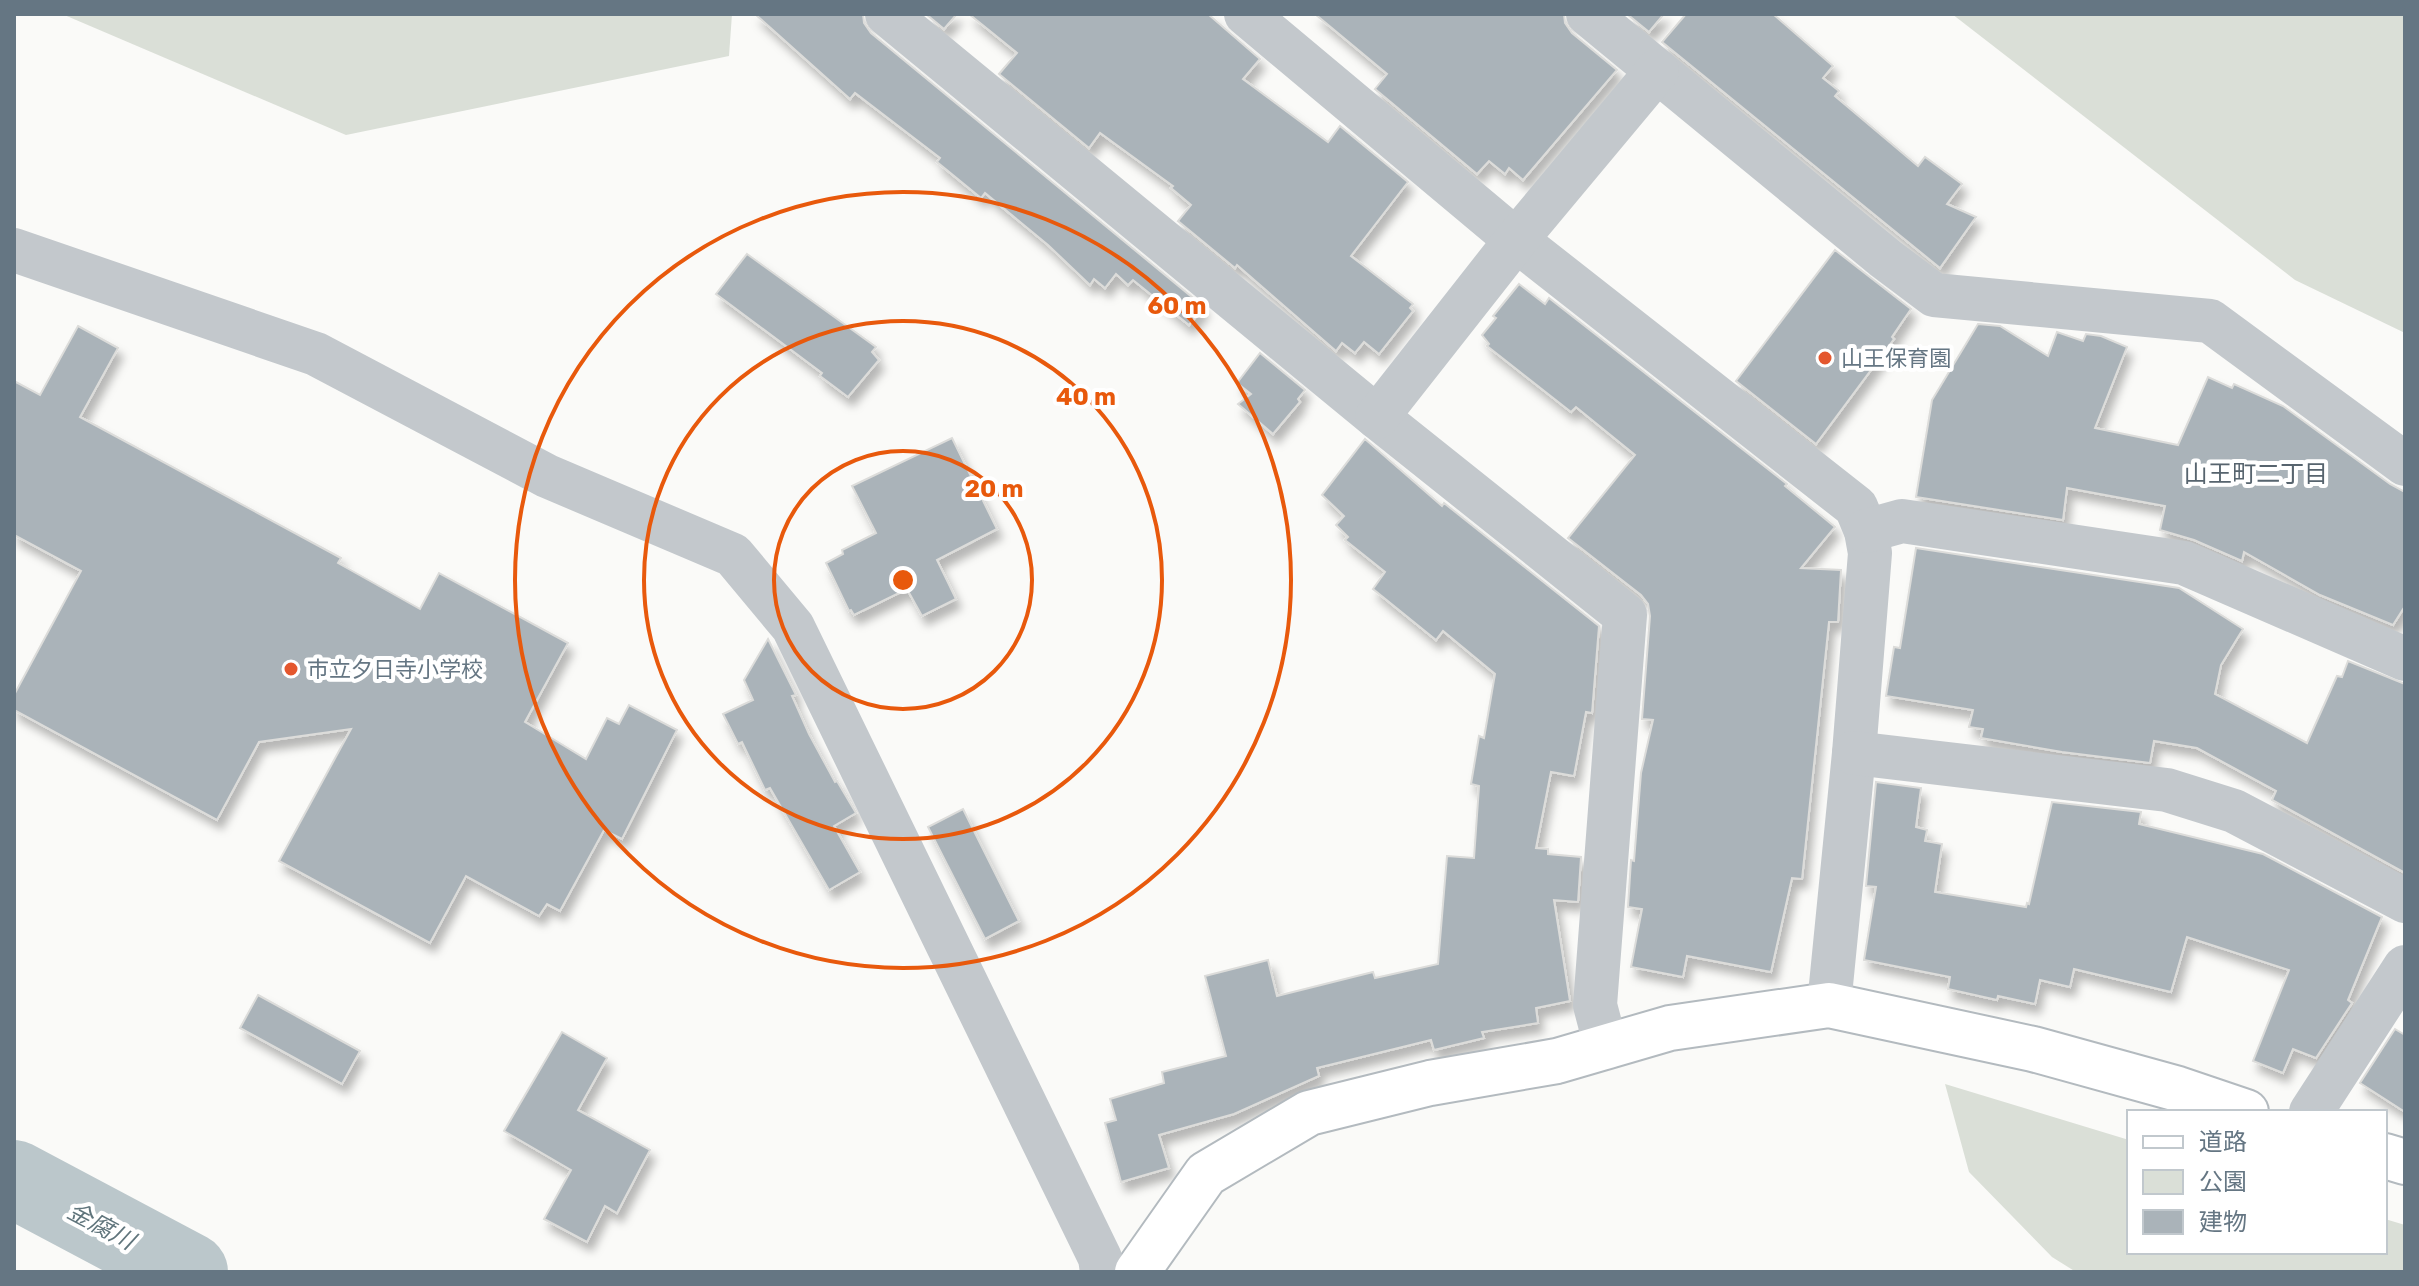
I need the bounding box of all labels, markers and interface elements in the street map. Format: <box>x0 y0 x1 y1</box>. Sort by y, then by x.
text: 60 m <box>1147 292 1207 320</box>
place label: 山王保育園 <box>1841 345 1951 372</box>
marker: 山王保育園 <box>1816 349 1834 367</box>
text: 40 m <box>1056 383 1116 411</box>
district label: 山王町二丁目 <box>2184 460 2328 488</box>
text: 20 m <box>964 475 1024 503</box>
centre of rings <box>889 566 917 594</box>
place label: 市立夕日寺小学校 <box>307 656 483 683</box>
marker: 市立夕日寺小学校 <box>282 660 300 678</box>
legend <box>2127 1110 2387 1254</box>
text: 道路 <box>2199 1128 2247 1156</box>
text: 公園 <box>2199 1168 2247 1196</box>
water label: 金腐川 <box>63 1197 142 1257</box>
text: 建物 <box>2199 1208 2247 1236</box>

